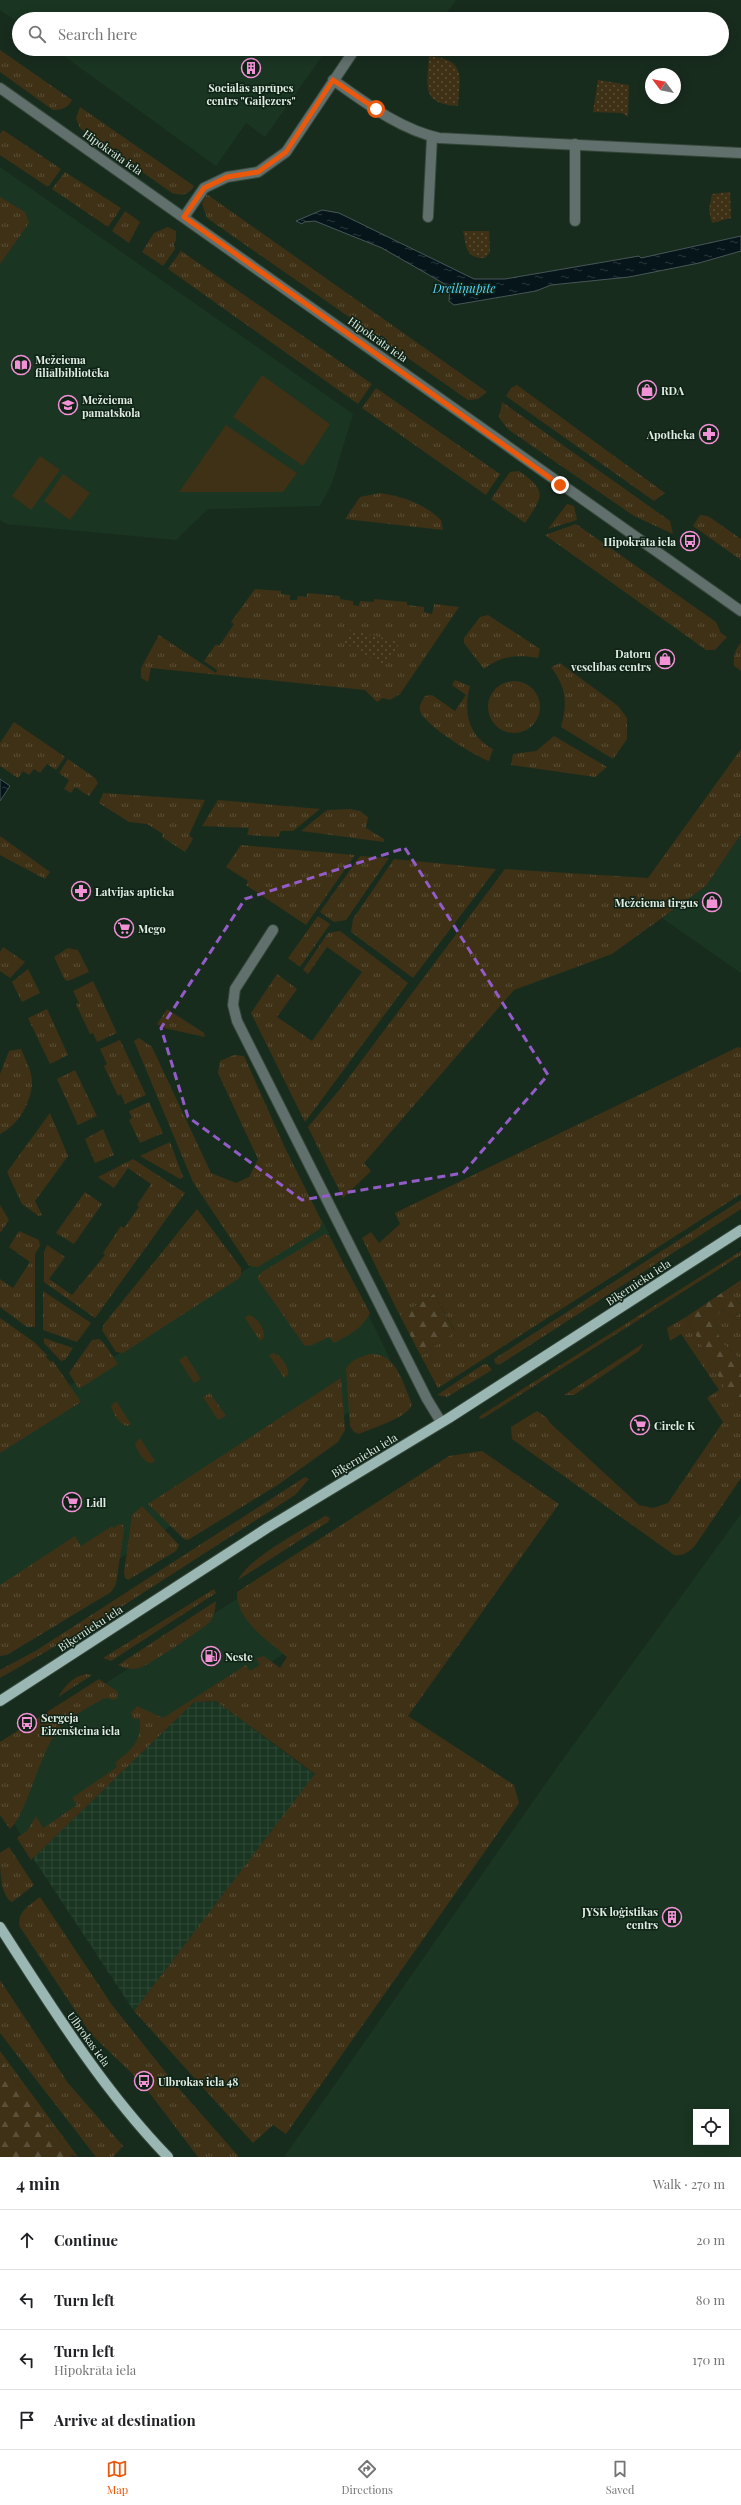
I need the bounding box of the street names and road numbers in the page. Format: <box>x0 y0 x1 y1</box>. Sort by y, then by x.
street label: Hipokrāta iela <box>80 126 146 178</box>
street label: Hipokrāta iela <box>345 313 411 365</box>
street label: Biķernieku iela <box>603 1255 674 1308</box>
street label: Biķernieku iela <box>328 1429 400 1481</box>
street label: Biķernieku iela <box>55 1601 126 1654</box>
street label: Ulbrokas iela <box>64 2009 114 2070</box>

